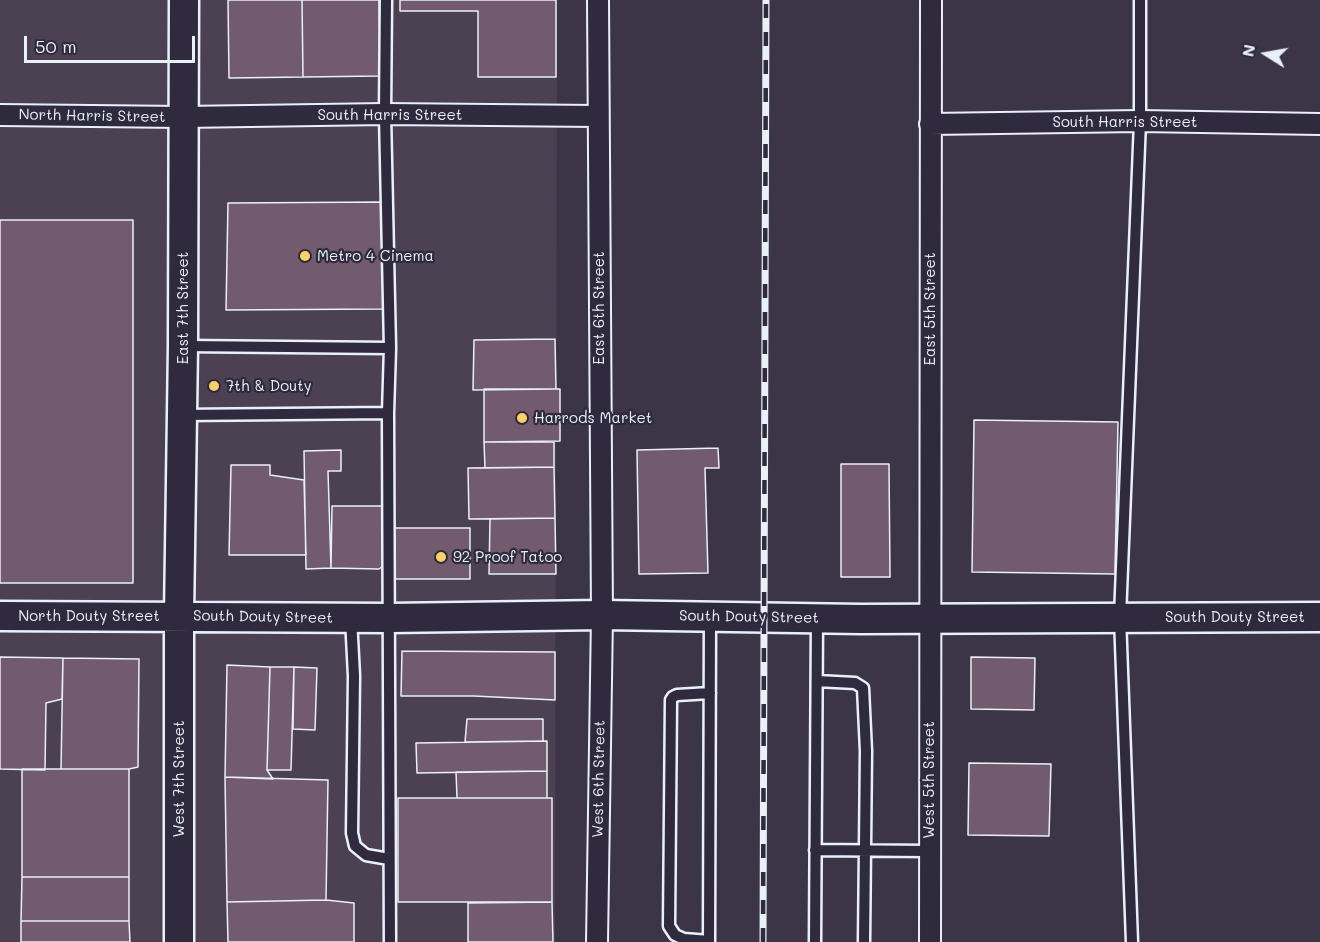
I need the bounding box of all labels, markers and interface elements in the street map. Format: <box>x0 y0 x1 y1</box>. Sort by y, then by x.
scale bar <box>27 24 198 62</box>
north arrow <box>1236 24 1296 84</box>
text: 50 m <box>35 34 77 58</box>
text: N <box>1236 43 1259 58</box>
street label: North Harris Street <box>18 106 166 126</box>
street label: South Harris Street <box>318 106 462 124</box>
street label: South Harris Street <box>1053 113 1197 131</box>
place label: Metro 4 Cinema <box>317 247 434 265</box>
marker: Metro 4 Cinema <box>298 249 312 263</box>
street label: East 6th Street <box>590 251 608 365</box>
street label: East 7th Street <box>174 252 192 364</box>
street label: East 5th Street <box>921 253 939 365</box>
place label: 7th & Douty <box>226 377 312 395</box>
marker: 7th & Douty <box>207 379 221 393</box>
place label: Harrods Market <box>534 409 652 427</box>
marker: Harrods Market <box>515 411 529 425</box>
place label: 92 Proof Tatoo <box>453 548 562 566</box>
marker: 92 Proof Tatoo <box>434 550 448 564</box>
street label: North Douty Street <box>18 607 160 625</box>
street label: South Douty Street <box>193 607 333 627</box>
street label: South Douty Street <box>679 607 819 627</box>
street label: South Douty Street <box>1165 608 1305 626</box>
street label: West 7th Street <box>170 720 188 838</box>
street label: West 6th Street <box>589 720 609 838</box>
street label: West 5th Street <box>920 721 938 839</box>

